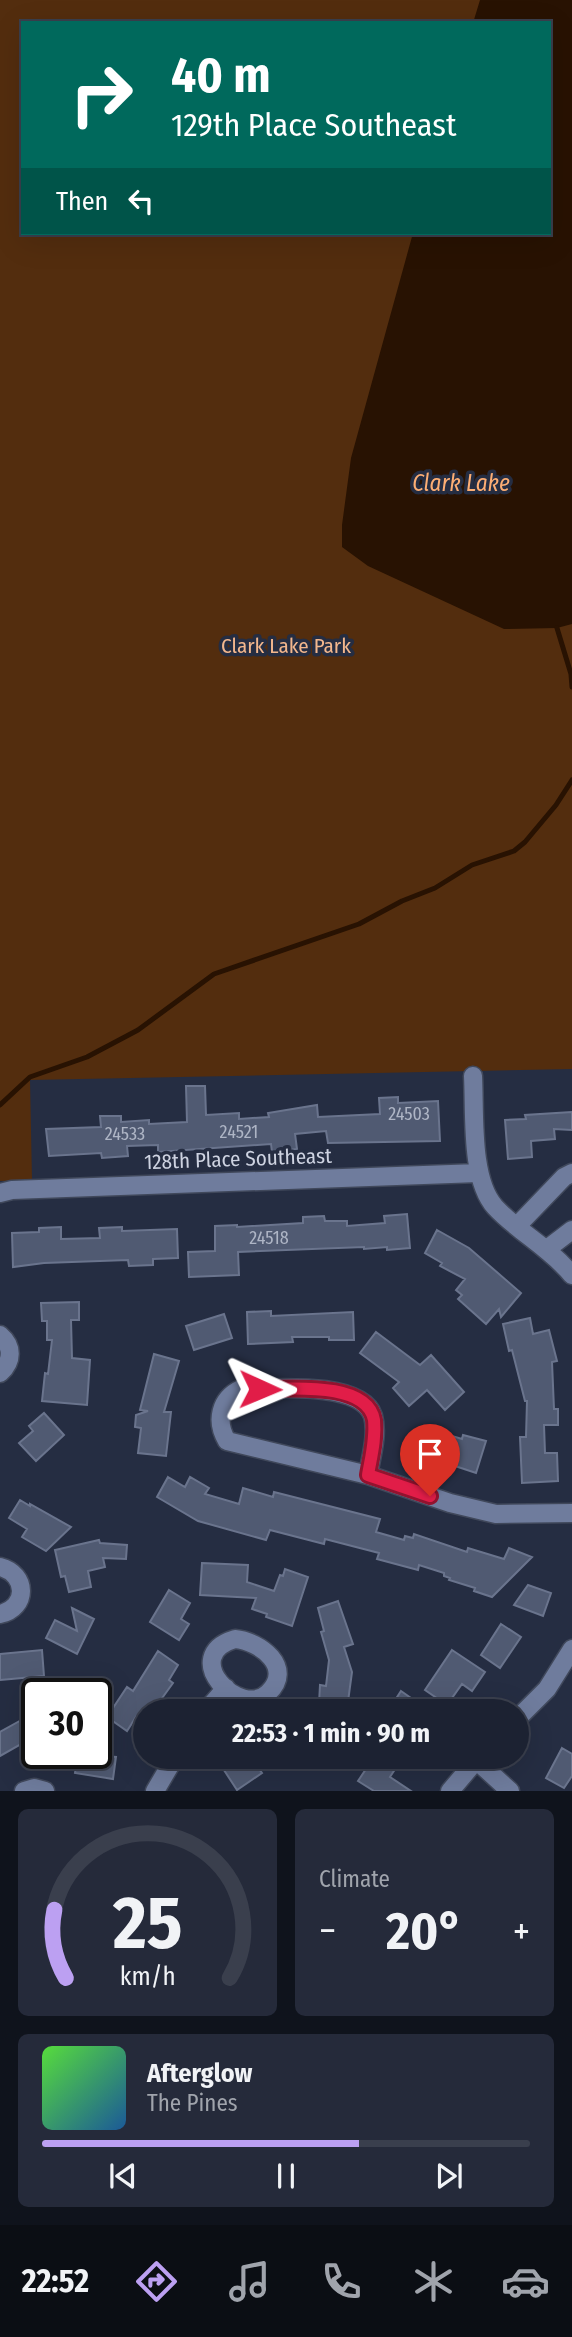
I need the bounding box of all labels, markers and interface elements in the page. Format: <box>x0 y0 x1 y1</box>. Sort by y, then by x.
text: 40 m <box>171 46 271 105</box>
icon: right <box>56 49 147 140</box>
text: 129th Place Southeast <box>171 106 456 144</box>
icon: left <box>122 182 160 220</box>
text: Then <box>56 186 108 217</box>
water label: Clark Lake <box>412 469 510 497</box>
park label: Clark Lake Park <box>221 633 351 659</box>
house number: 24503 <box>388 1103 430 1125</box>
house number: 24521 <box>220 1121 258 1143</box>
house number: 24533 <box>105 1123 145 1145</box>
street label: 128th Place Southeast <box>144 1143 332 1175</box>
house number: 24518 <box>249 1227 289 1249</box>
position arrow <box>223 1352 297 1426</box>
pin <box>400 1424 460 1496</box>
icon: arrive <box>411 1435 449 1473</box>
speed limit sign: 30 <box>21 1678 112 1769</box>
text: 22:53 · 1 min · 90 m <box>232 1718 430 1749</box>
text: Climate <box>319 1865 390 1893</box>
text: 25 <box>112 1881 182 1968</box>
text: 20° <box>386 1900 463 1963</box>
text: − <box>319 1908 336 1954</box>
text: + <box>513 1908 530 1954</box>
text: km/h <box>120 1962 175 1992</box>
text: Afterglow <box>147 2058 252 2089</box>
text: The Pines <box>147 2089 238 2117</box>
icon: previous <box>104 2157 142 2195</box>
icon: pause <box>267 2157 305 2195</box>
icon: next <box>430 2157 468 2195</box>
icon: directions <box>132 2257 181 2306</box>
icon: music <box>225 2257 274 2306</box>
icon: phone <box>317 2257 366 2306</box>
icon: climate <box>409 2257 458 2306</box>
icon: car <box>501 2257 550 2306</box>
text: 22:52 <box>22 2262 89 2300</box>

